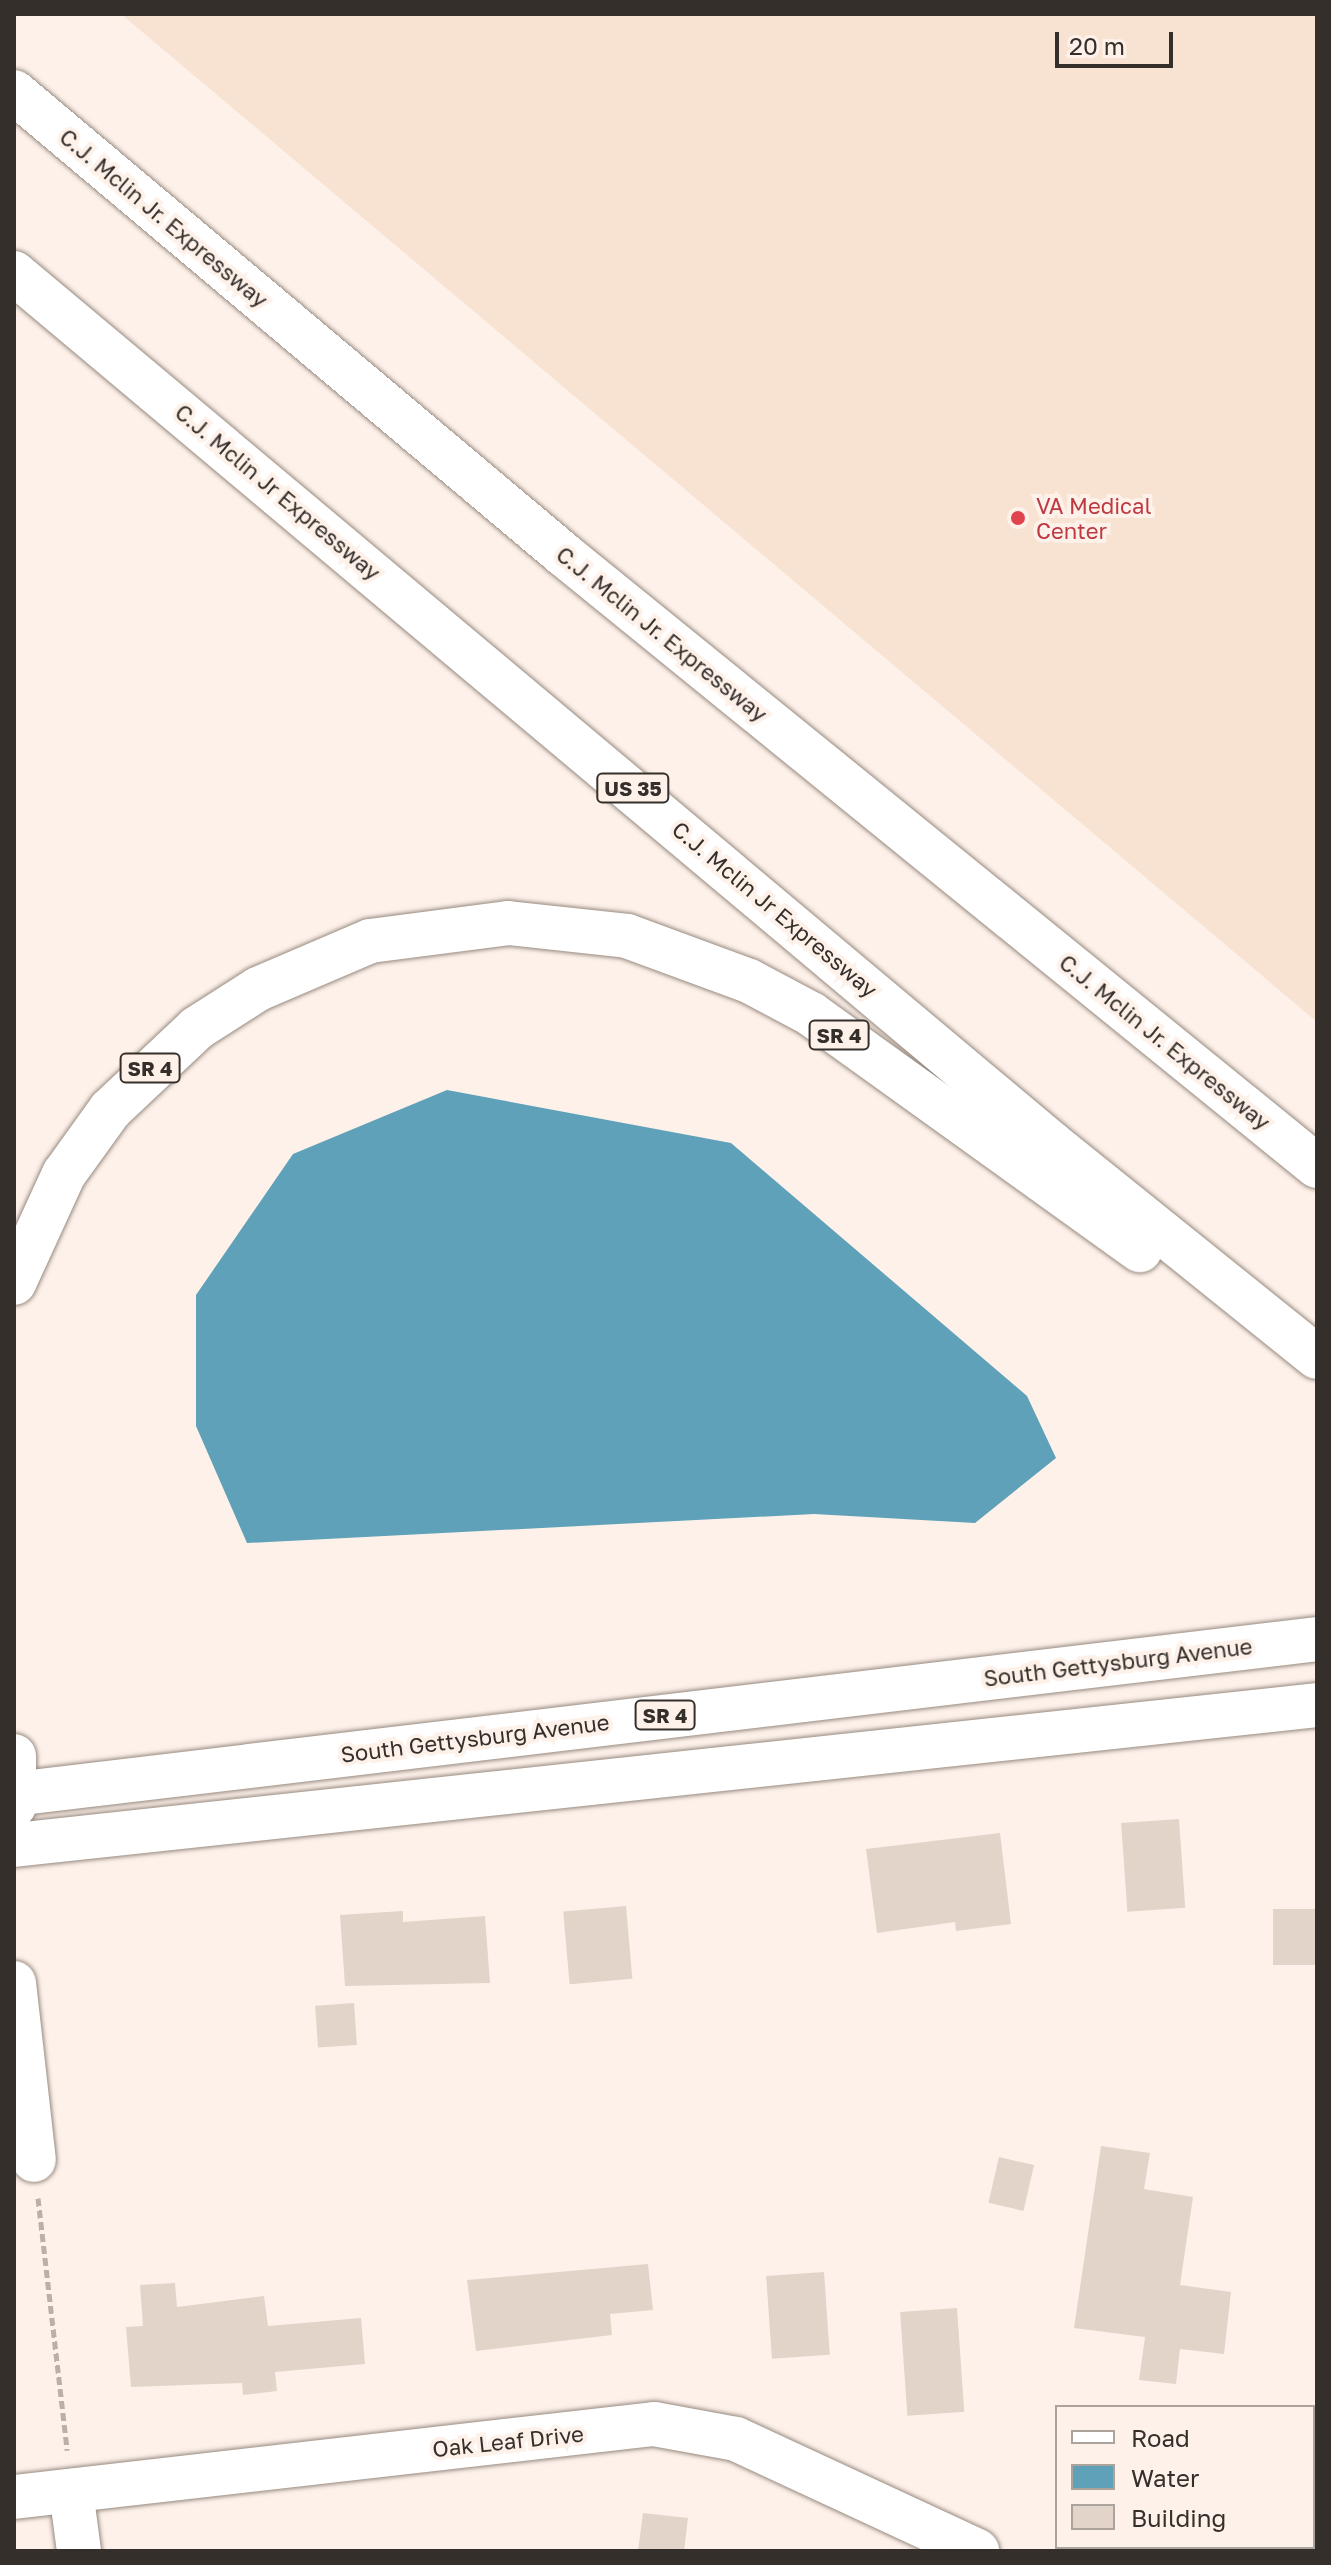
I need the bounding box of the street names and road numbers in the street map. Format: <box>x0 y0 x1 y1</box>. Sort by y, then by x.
street label: C.J. Mclin Jr. Expressway <box>55 123 273 313</box>
street label: C.J. Mclin Jr Expressway <box>170 398 386 586</box>
street label: C.J. Mclin Jr. Expressway <box>551 541 773 727</box>
road number: US 35 <box>595 772 671 804</box>
street label: C.J. Mclin Jr Expressway <box>667 815 883 1003</box>
street label: C.J. Mclin Jr. Expressway <box>1054 949 1276 1135</box>
road number: SR 4 <box>807 1019 871 1051</box>
road number: SR 4 <box>118 1052 182 1084</box>
street label: South Gettysburg Avenue <box>982 1632 1254 1692</box>
road number: SR 4 <box>633 1699 697 1731</box>
street label: South Gettysburg Avenue <box>339 1708 611 1768</box>
street label: Oak Leaf Drive <box>431 2420 585 2462</box>

